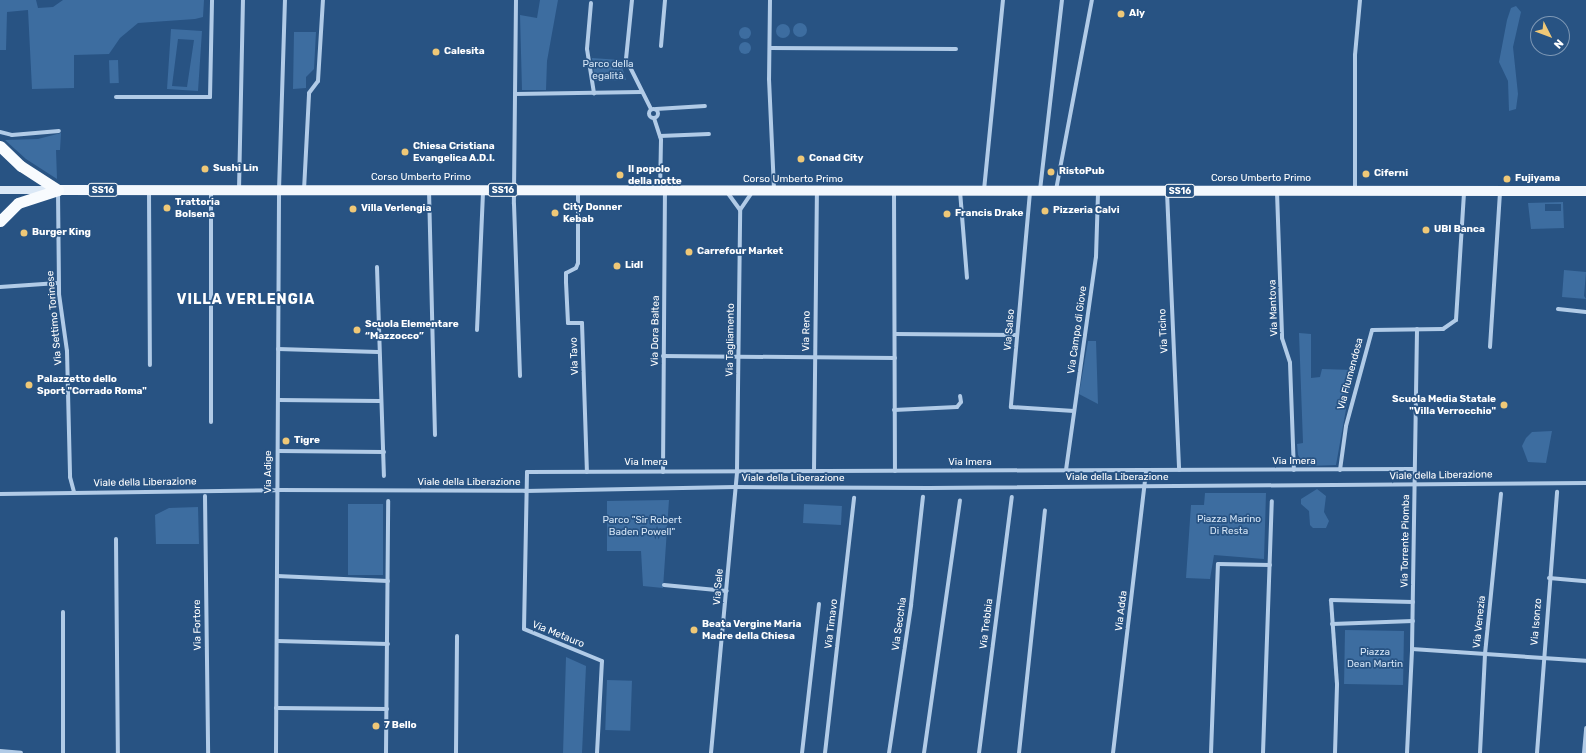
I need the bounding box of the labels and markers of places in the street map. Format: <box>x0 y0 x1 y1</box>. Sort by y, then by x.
place label: Aly <box>1129 8 1145 20</box>
marker: Aly <box>1116 9 1126 19</box>
place label: Calesita <box>444 46 485 58</box>
marker: Calesita <box>431 47 441 57</box>
place label: Chiesa Cristiana Evangelica A.D.I. <box>413 140 495 164</box>
marker: Chiesa Cristiana Evangelica A.D.I. <box>400 147 410 157</box>
place label: Conad City <box>809 153 863 165</box>
marker: Conad City <box>796 154 806 164</box>
place label: Sushi Lin <box>213 163 258 175</box>
place label: Il popolo della notte <box>628 163 682 186</box>
marker: Sushi Lin <box>200 164 210 174</box>
place label: RistoPub <box>1059 166 1105 178</box>
marker: RistoPub <box>1046 167 1056 177</box>
place label: Ciferni <box>1374 168 1408 180</box>
marker: Ciferni <box>1361 169 1371 179</box>
marker: Il popolo della notte <box>615 170 625 180</box>
place label: Fujiyama <box>1515 173 1560 185</box>
marker: Fujiyama <box>1502 174 1512 184</box>
place label: Trattoria Bolsena <box>175 196 220 220</box>
place label: City Donner Kebab <box>563 201 622 224</box>
marker: Trattoria Bolsena <box>162 203 172 213</box>
place label: Villa Verlengia <box>361 203 432 215</box>
marker: Villa Verlengia <box>348 204 358 214</box>
place label: Pizzeria Calvi <box>1053 205 1120 217</box>
marker: Pizzeria Calvi <box>1040 206 1050 216</box>
marker: City Donner Kebab <box>550 208 560 218</box>
place label: Francis Drake <box>955 208 1023 220</box>
marker: Francis Drake <box>942 209 952 219</box>
place label: UBI Banca <box>1434 224 1485 236</box>
marker: UBI Banca <box>1421 225 1431 235</box>
place label: Burger King <box>32 227 91 239</box>
marker: Burger King <box>19 228 29 238</box>
place label: Carrefour Market <box>697 246 783 258</box>
marker: Carrefour Market <box>684 247 694 257</box>
place label: Lidl <box>625 260 643 272</box>
marker: Lidl <box>612 261 622 271</box>
place label: Scuola Elementare “Mazzocco” <box>365 318 459 342</box>
marker: Scuola Elementare “Mazzocco” <box>352 325 362 335</box>
place label: Palazzetto dello Sport "Corrado Roma" <box>37 373 147 396</box>
marker: Palazzetto dello Sport "Corrado Roma" <box>24 380 34 390</box>
place label: Scuola Media Statale "Villa Verrocchio" <box>1392 393 1496 416</box>
marker: Scuola Media Statale "Villa Verrocchio" <box>1499 400 1509 410</box>
place label: Tigre <box>294 435 320 447</box>
marker: Tigre <box>281 436 291 446</box>
place label: Beata Vergine Maria Madre della Chiesa <box>702 618 802 642</box>
marker: Beata Vergine Maria Madre della Chiesa <box>689 625 699 635</box>
place label: 7 Bello <box>384 720 417 732</box>
marker: 7 Bello <box>371 721 381 731</box>

